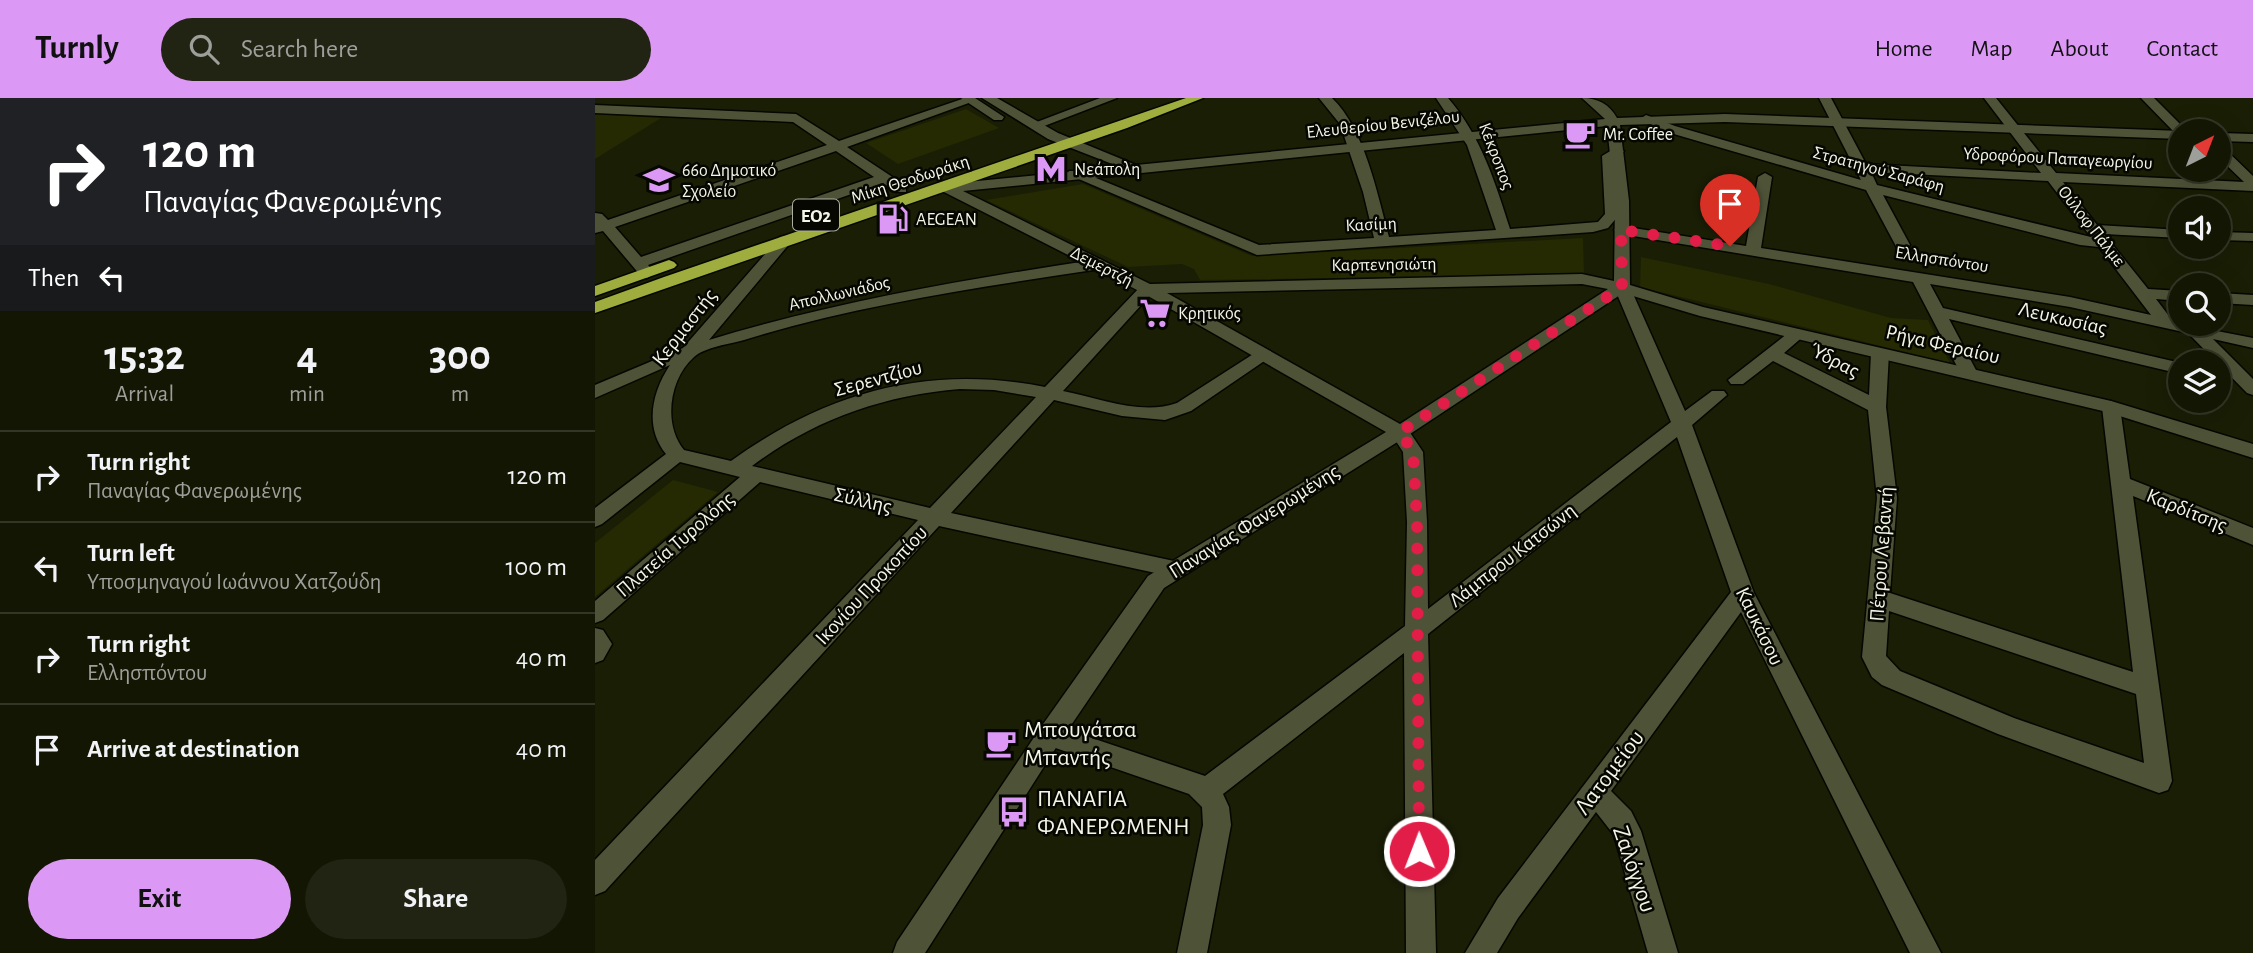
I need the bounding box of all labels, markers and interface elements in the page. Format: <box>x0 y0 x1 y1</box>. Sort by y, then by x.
search box <box>161 18 651 81</box>
icon: search <box>185 30 223 68</box>
text: Turnly <box>35 32 119 65</box>
text: Search here <box>241 36 358 62</box>
text: Home <box>1875 37 1933 61</box>
text: Map <box>1971 37 2013 61</box>
text: About <box>2051 37 2108 61</box>
text: Contact <box>2146 37 2218 61</box>
street label: Ελευθερίου Βενιζέλου <box>1306 107 1461 142</box>
cafe icon: Mr. Coffee <box>1563 117 1597 151</box>
north arrow <box>2168 119 2231 182</box>
map controls <box>2168 119 2231 413</box>
street label: Κέκροπος <box>1475 120 1517 192</box>
icon: right <box>28 126 119 217</box>
place label: Mr. Coffee <box>1603 126 1673 144</box>
text: 120 m <box>143 128 256 177</box>
street label: Στρατηγού Σαράφη <box>1811 144 1946 196</box>
street label: Υδροφόρου Παπαγεωργίου <box>1963 144 2153 173</box>
street label: Μίκη Θεοδωράκη <box>849 151 972 208</box>
metro station icon: Νεάπολη <box>1034 152 1068 186</box>
place label: Νεάπολη <box>1074 161 1140 179</box>
place label: 66ο Δημοτικό Σχολείο <box>682 162 776 201</box>
school or university icon: 66ο Δημοτικό Σχολείο <box>642 163 676 197</box>
pin <box>1700 174 1760 246</box>
street label: Ούλοφ Πάλμε <box>2054 183 2128 271</box>
icon: arrive <box>1711 185 1749 223</box>
text: Παναγίας Φανερωμένης <box>143 186 442 218</box>
button: sound <box>2168 196 2231 259</box>
road number: ΕΟ2 <box>793 200 839 230</box>
fuel station icon: AEGEAN <box>876 202 910 236</box>
place label: AEGEAN <box>916 211 977 229</box>
street label: Κασίμη <box>1345 214 1397 235</box>
street label: Δεμερτζή <box>1067 244 1136 290</box>
street label: Ελλησπόντου <box>1894 244 1990 276</box>
street label: Καρπενησιώτη <box>1331 255 1437 275</box>
icon: left <box>93 259 131 297</box>
text: Then <box>28 265 79 291</box>
button: search <box>2168 273 2231 336</box>
street label: Απολλωνιάδος <box>787 274 891 314</box>
street label: Κερμαστής <box>648 285 721 370</box>
supermarket icon: Κρητικός <box>1138 296 1172 330</box>
street label: Λευκωσίας <box>2017 298 2109 339</box>
place label: Κρητικός <box>1178 305 1241 323</box>
street label: Ρήγα Φεραίου <box>1884 321 2002 368</box>
text: 15:32 <box>104 335 185 377</box>
text: 4 <box>296 335 318 377</box>
text: 300 <box>429 335 491 377</box>
street label: Ύδρας <box>1807 339 1863 382</box>
button: layers <box>2168 350 2231 413</box>
street label: Σερεντζίου <box>832 357 924 400</box>
text: Arrival <box>115 383 174 406</box>
text: min <box>289 383 325 406</box>
text: m <box>451 383 469 406</box>
text: Turn right <box>87 449 190 475</box>
icon: right <box>28 458 66 496</box>
street label: Παναγίας Φανερωμένης <box>1165 461 1343 582</box>
text: 120 m <box>507 463 567 489</box>
text: Παναγίας Φανερωμένης <box>87 480 302 503</box>
street label: Σύλλης <box>832 484 894 517</box>
street label: Καρδίτσης <box>2143 485 2230 536</box>
street label: Πέτρου Λεβαντή <box>1866 486 1897 622</box>
street label: Πλατεία Τυρολόης <box>612 488 738 601</box>
street label: Λάμπρου Κατσώνη <box>1445 500 1580 611</box>
street label: Ικονίου Προκοπίου <box>811 522 932 649</box>
text: Turn left <box>87 540 175 566</box>
icon: left <box>28 549 66 587</box>
text: 100 m <box>506 554 567 580</box>
text: Υποσμηναγού Ιωάννου Χατζούδη <box>87 571 382 594</box>
street label: Καυκάσου <box>1732 584 1787 669</box>
text: Turn right <box>87 631 190 657</box>
icon: right <box>28 640 66 678</box>
text: 40 m <box>516 645 567 671</box>
text: Ελλησπόντου <box>87 662 207 685</box>
place label: Μπουγάτσα Μπαντής <box>1024 718 1137 770</box>
cafe icon: Μπουγάτσα Μπαντής <box>984 726 1018 760</box>
street label: Λατομείου <box>1570 726 1649 819</box>
icon: arrive <box>28 731 66 769</box>
text: Arrive at destination <box>87 736 300 762</box>
text: 40 m <box>516 736 567 762</box>
place label: ΠΑΝΑΓΙΑ ΦΑΝΕΡΩΜΕΝΗ <box>1037 787 1190 839</box>
bus stop icon: ΠΑΝΑΓΙΑ ΦΑΝΕΡΩΜΕΝΗ <box>997 795 1031 829</box>
position arrow <box>1382 814 1456 888</box>
street label: Ζαλόγγου <box>1608 823 1660 916</box>
button: Exit <box>28 859 291 939</box>
button: Share <box>305 859 567 939</box>

